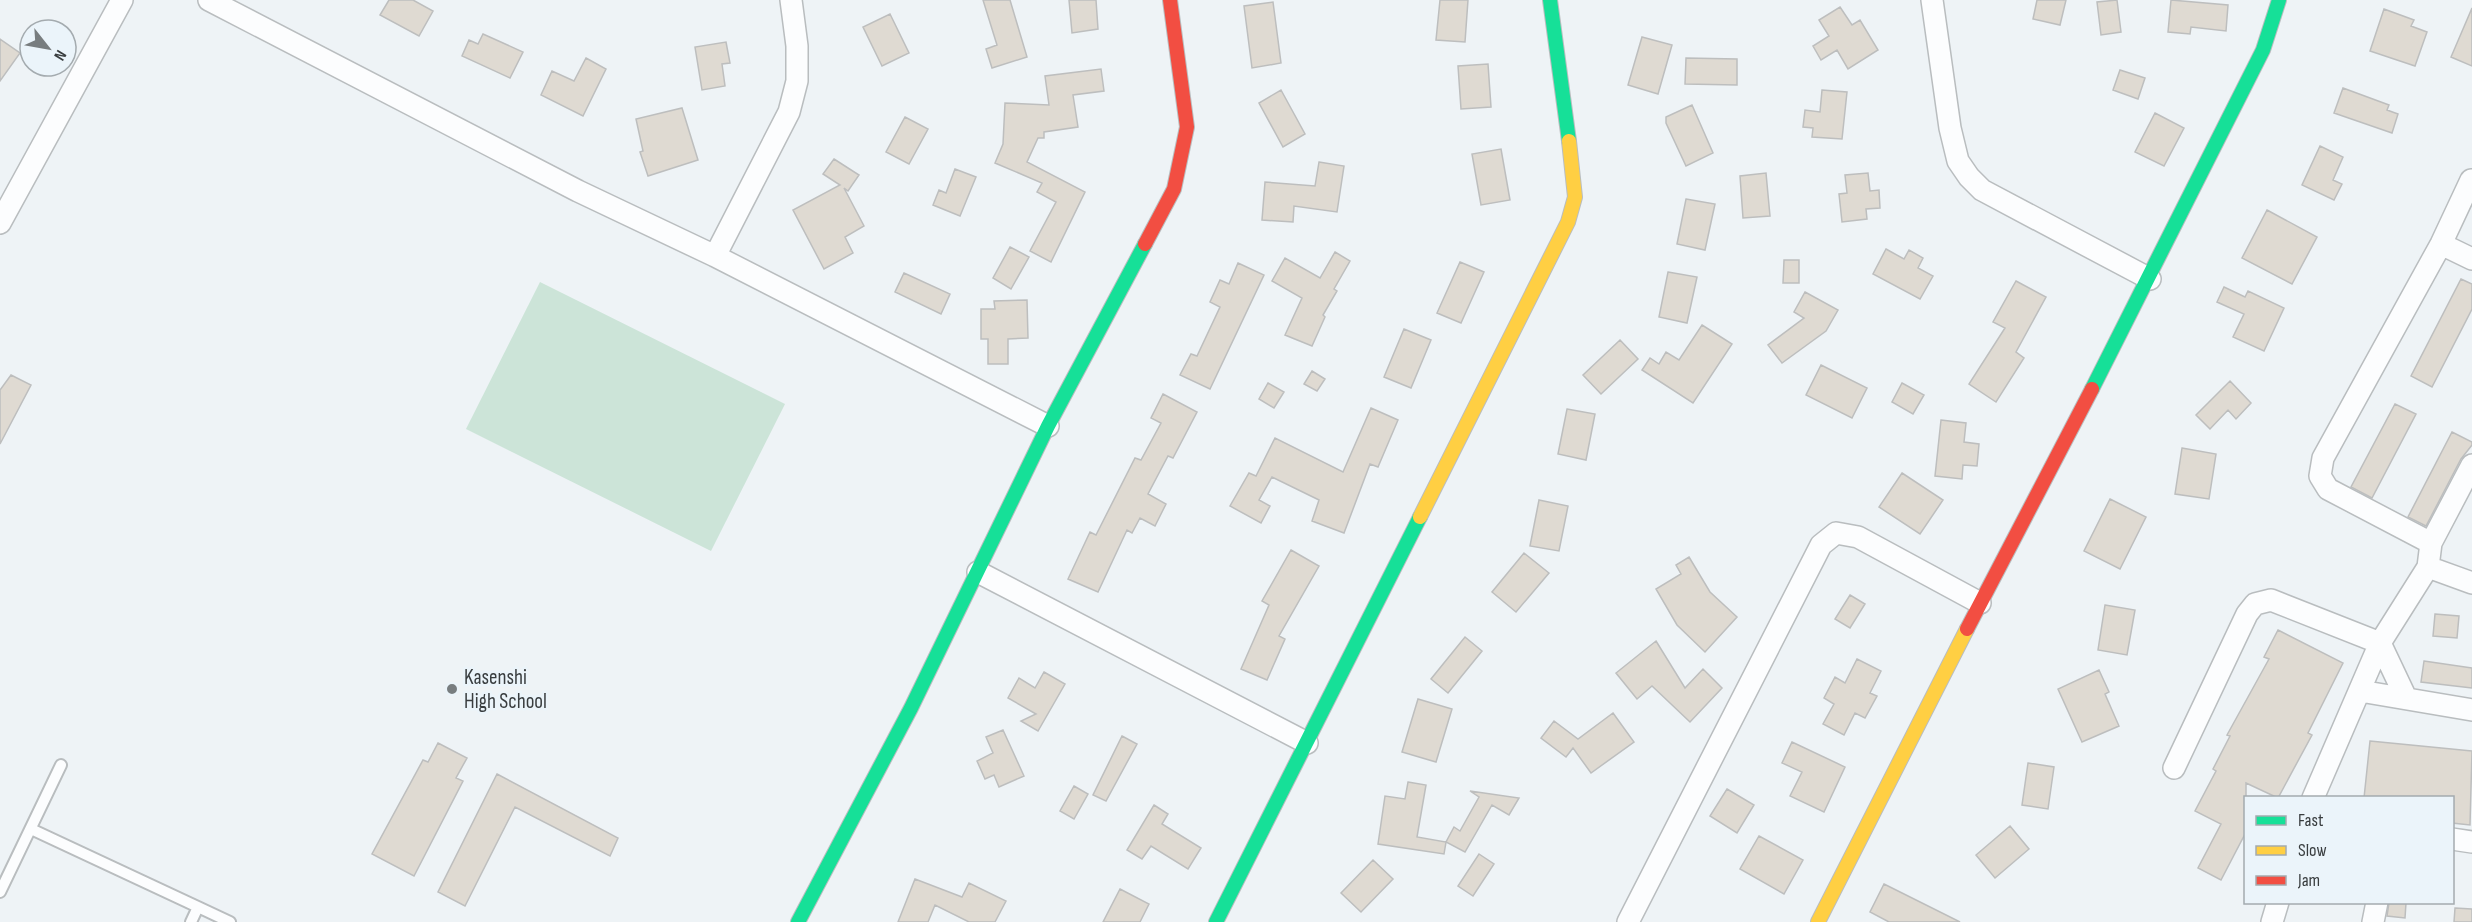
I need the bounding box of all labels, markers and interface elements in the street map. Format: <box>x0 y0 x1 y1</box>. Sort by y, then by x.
north arrow <box>18 18 78 78</box>
text: N <box>49 46 70 64</box>
place label: Kasenshi High School <box>464 665 547 714</box>
marker: Kasenshi High School <box>445 682 459 696</box>
legend <box>2244 796 2454 904</box>
text: Fast <box>2298 810 2324 831</box>
text: Slow <box>2298 840 2327 861</box>
text: Jam <box>2297 870 2320 891</box>

